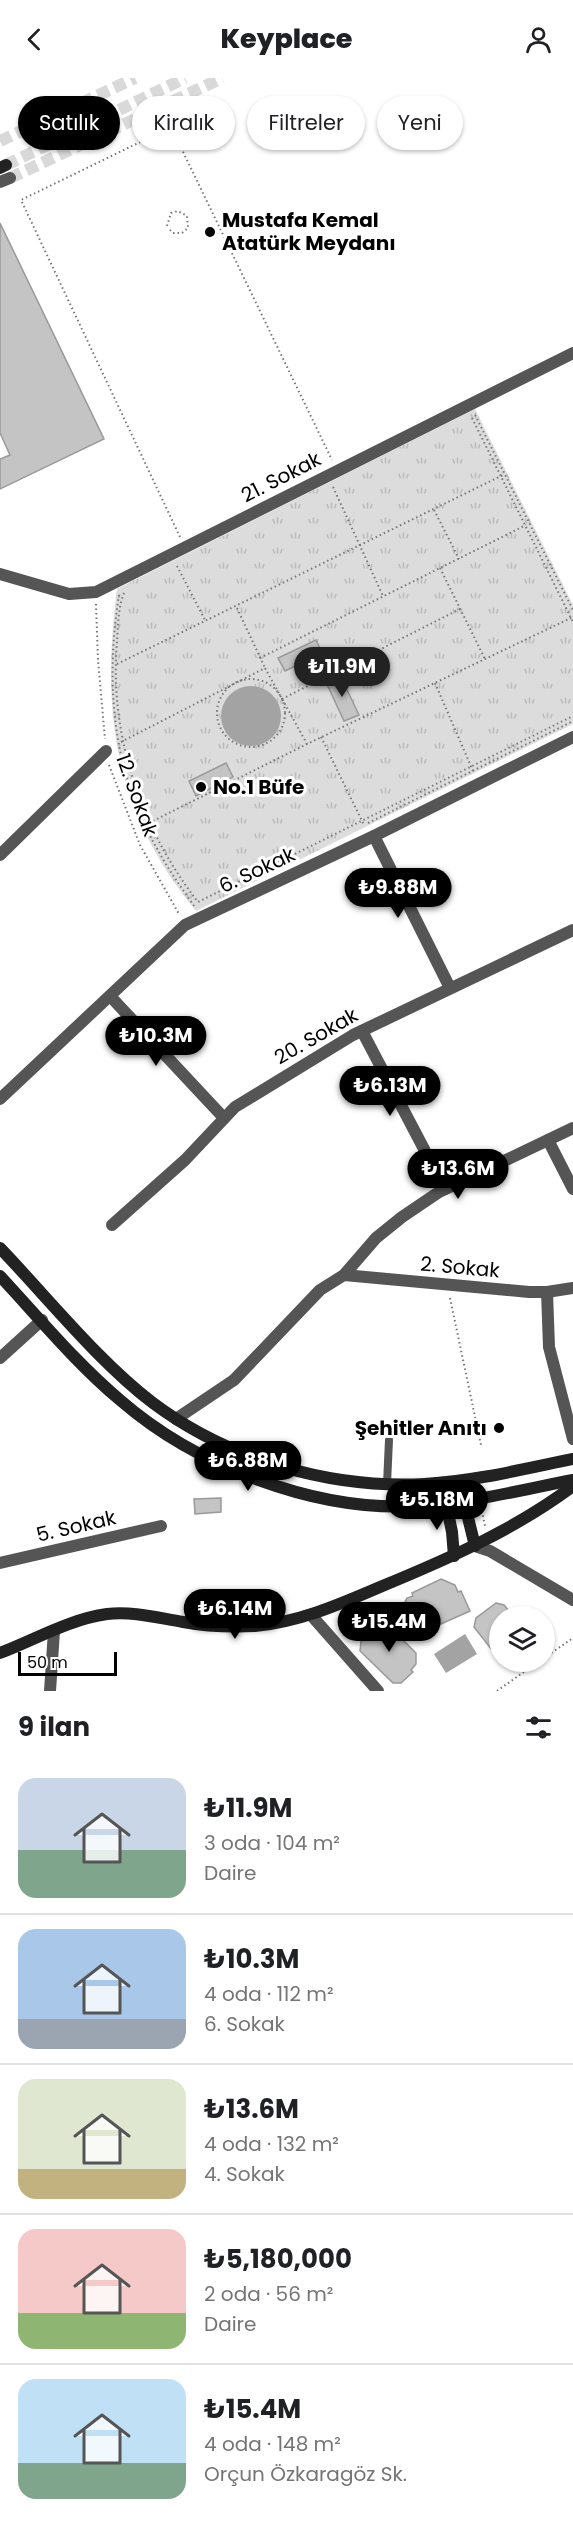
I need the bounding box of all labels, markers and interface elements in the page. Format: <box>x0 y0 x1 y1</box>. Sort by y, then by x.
text: Keyplace <box>221 20 352 57</box>
icon: back <box>18 23 51 56</box>
icon: person <box>522 23 555 56</box>
chip: Satılık <box>18 96 120 150</box>
chip: Kiralık <box>132 96 235 150</box>
chip: Filtreler <box>247 96 365 150</box>
chip: Yeni <box>377 96 463 150</box>
place label: Mustafa Kemal Atatürk Meydanı <box>222 206 396 257</box>
marker: Mustafa Kemal Atatürk Meydanı <box>203 225 217 239</box>
street label: 21. Sokak <box>236 445 326 509</box>
pin: ₺11.9M <box>293 647 391 698</box>
text: ₺11.9M <box>308 652 376 680</box>
street label: 12. Sokak <box>109 750 165 841</box>
place label: No.1 Büfe <box>213 773 304 801</box>
marker: No.1 Büfe <box>194 780 208 794</box>
street label: 6. Sokak <box>214 840 300 900</box>
pin: ₺9.88M <box>349 868 447 919</box>
text: ₺9.88M <box>359 873 437 901</box>
street label: 20. Sokak <box>269 1000 364 1071</box>
pin: ₺10.3M <box>107 1016 205 1067</box>
text: ₺10.3M <box>119 1021 193 1049</box>
pin: ₺6.13M <box>341 1066 439 1117</box>
text: ₺6.13M <box>353 1071 427 1099</box>
pin: ₺13.6M <box>409 1149 507 1200</box>
text: ₺13.6M <box>421 1154 495 1182</box>
street label: 2. Sokak <box>419 1250 502 1284</box>
place label: Şehitler Anıtı <box>355 1414 487 1442</box>
marker: Şehitler Anıtı <box>492 1421 506 1435</box>
pin: ₺6.88M <box>199 1441 297 1492</box>
text: ₺6.88M <box>208 1446 288 1474</box>
pin: ₺5.18M <box>388 1480 486 1531</box>
text: ₺5.18M <box>400 1485 474 1513</box>
street label: 5. Sokak <box>34 1503 119 1549</box>
pin: ₺6.14M <box>186 1589 284 1640</box>
text: ₺6.14M <box>198 1594 272 1622</box>
pin: ₺15.4M <box>340 1602 438 1653</box>
map controls <box>489 1606 555 1672</box>
button: layers <box>489 1606 555 1672</box>
text: ₺15.4M <box>352 1607 426 1635</box>
scale bar <box>18 1649 117 1676</box>
text: 50 m <box>27 1651 68 1674</box>
text: 9 ilan <box>18 1709 90 1745</box>
icon: filters <box>522 1711 555 1744</box>
text: ₺11.9M <box>204 1790 292 1826</box>
icon: home <box>66 1802 138 1874</box>
text: 3 oda · 104 m² <box>204 1829 340 1857</box>
text: Daire <box>204 1859 256 1887</box>
text: ₺10.3M <box>204 1941 299 1977</box>
icon: home <box>66 1953 138 2025</box>
text: 4 oda · 112 m² <box>204 1980 334 2008</box>
text: 6. Sokak <box>204 2010 285 2038</box>
text: ₺13.6M <box>204 2091 299 2127</box>
icon: home <box>66 2103 138 2175</box>
text: 4 oda · 132 m² <box>204 2130 339 2158</box>
text: 4. Sokak <box>204 2160 285 2188</box>
text: ₺5,180,000 <box>204 2241 352 2277</box>
icon: home <box>66 2253 138 2325</box>
text: 2 oda · 56 m² <box>204 2280 333 2308</box>
text: Daire <box>204 2310 256 2338</box>
text: ₺15.4M <box>204 2391 301 2427</box>
icon: home <box>66 2403 138 2475</box>
text: 4 oda · 148 m² <box>204 2430 341 2458</box>
text: Orçun Özkaragöz Sk. <box>204 2460 407 2488</box>

